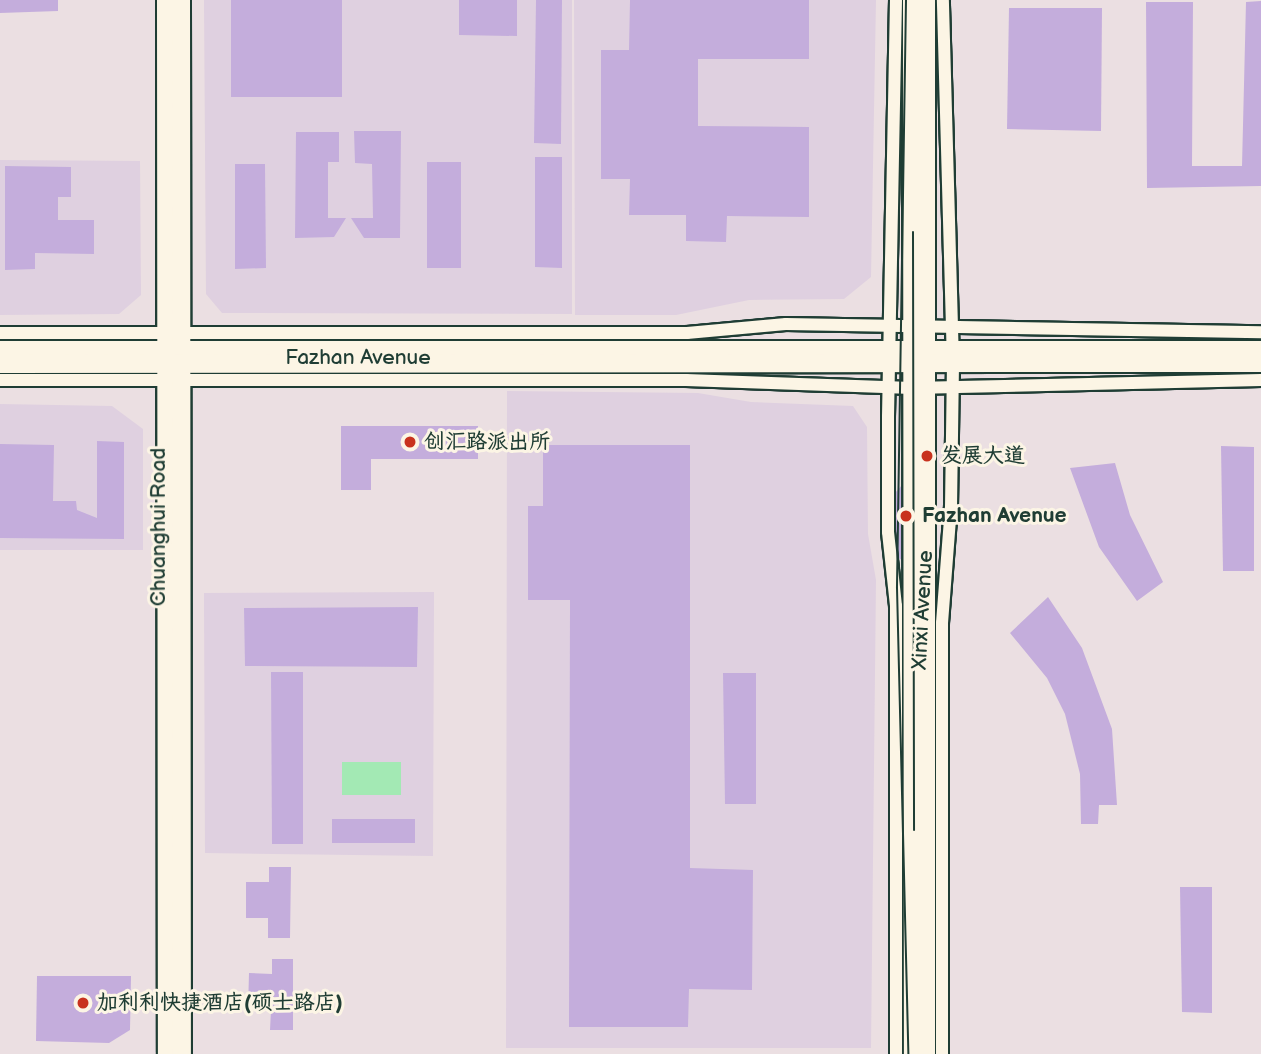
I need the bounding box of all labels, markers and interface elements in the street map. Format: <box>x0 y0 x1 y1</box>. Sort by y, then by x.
street label: Fazhan Avenue <box>285 345 431 371</box>
place label: 创汇路派出所 <box>424 429 550 455</box>
marker: 创汇路派出所 <box>402 434 418 450</box>
place label: 发展大道 <box>941 443 1025 469</box>
street label: Chuanghui Road <box>146 448 172 606</box>
marker: 发展大道 <box>919 448 935 464</box>
place label: Fazhan Avenue <box>922 503 1067 529</box>
marker: Fazhan Avenue <box>896 506 916 526</box>
street label: Xinxi Avenue <box>907 550 939 670</box>
place label: 加利利快捷酒店(硕士路店) <box>97 990 343 1016</box>
marker: 加利利快捷酒店(硕士路店) <box>75 995 91 1011</box>

